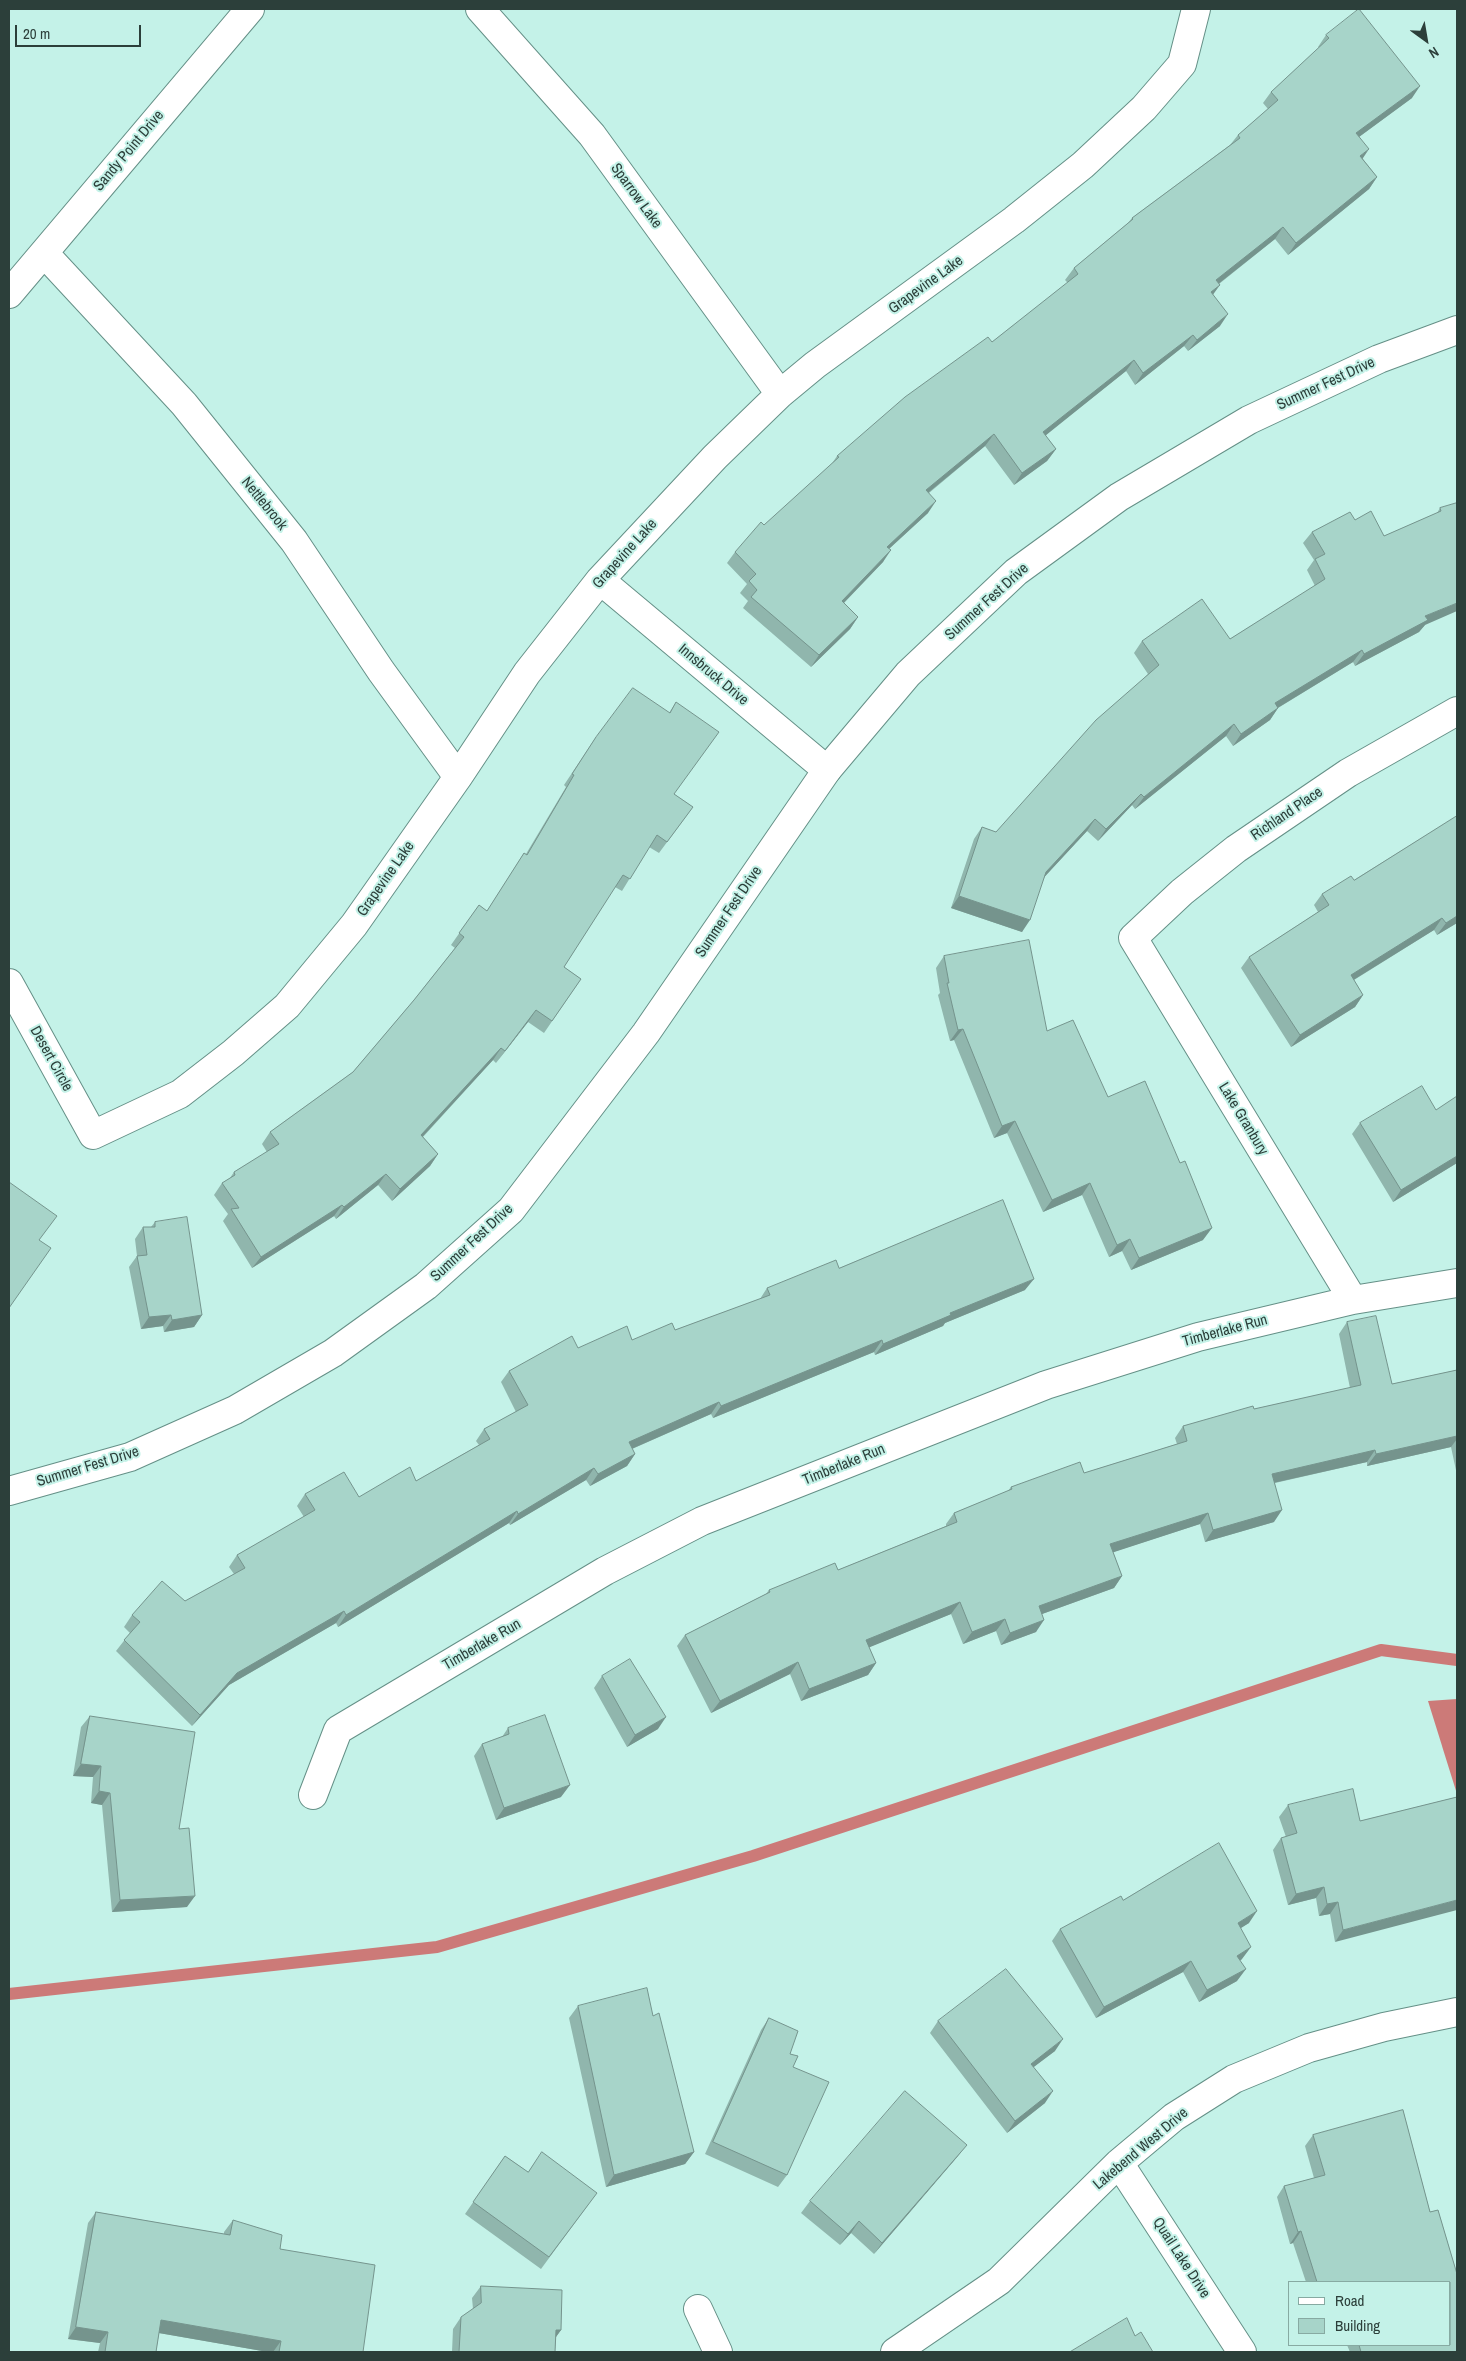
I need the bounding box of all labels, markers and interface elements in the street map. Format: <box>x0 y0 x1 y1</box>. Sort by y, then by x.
scale bar <box>18 15 144 47</box>
north arrow <box>1401 15 1451 65</box>
text: 20 m <box>23 23 50 44</box>
text: N <box>1426 43 1442 63</box>
street label: Sandy Point Drive <box>90 107 168 195</box>
street label: Sparrow Lake <box>606 160 666 232</box>
street label: Grapevine Lake <box>885 252 967 318</box>
street label: Summer Fest Drive <box>1274 353 1378 415</box>
street label: Nettlebrook <box>237 474 291 534</box>
street label: Grapevine Lake <box>589 515 661 593</box>
street label: Summer Fest Drive <box>942 560 1032 644</box>
street label: Innsbruck Drive <box>674 640 752 710</box>
street label: Richland Place <box>1248 783 1326 845</box>
street label: Grapevine Lake <box>354 838 418 920</box>
street label: Summer Fest Drive <box>692 863 766 961</box>
street label: Desert Circle <box>26 1023 76 1095</box>
street label: Lake Granbury <box>1214 1079 1272 1159</box>
street label: Summer Fest Drive <box>427 1200 517 1286</box>
street label: Timberlake Run <box>1181 1311 1269 1351</box>
street label: Timberlake Run <box>800 1440 888 1490</box>
street label: Summer Fest Drive <box>35 1443 141 1491</box>
street label: Timberlake Run <box>440 1615 524 1675</box>
street label: Lakebend West Drive <box>1090 2104 1192 2194</box>
street label: Quail Lake Drive <box>1148 2214 1214 2302</box>
legend <box>1288 2281 1451 2346</box>
text: Road <box>1335 2290 1364 2311</box>
text: Building <box>1335 2315 1380 2336</box>

